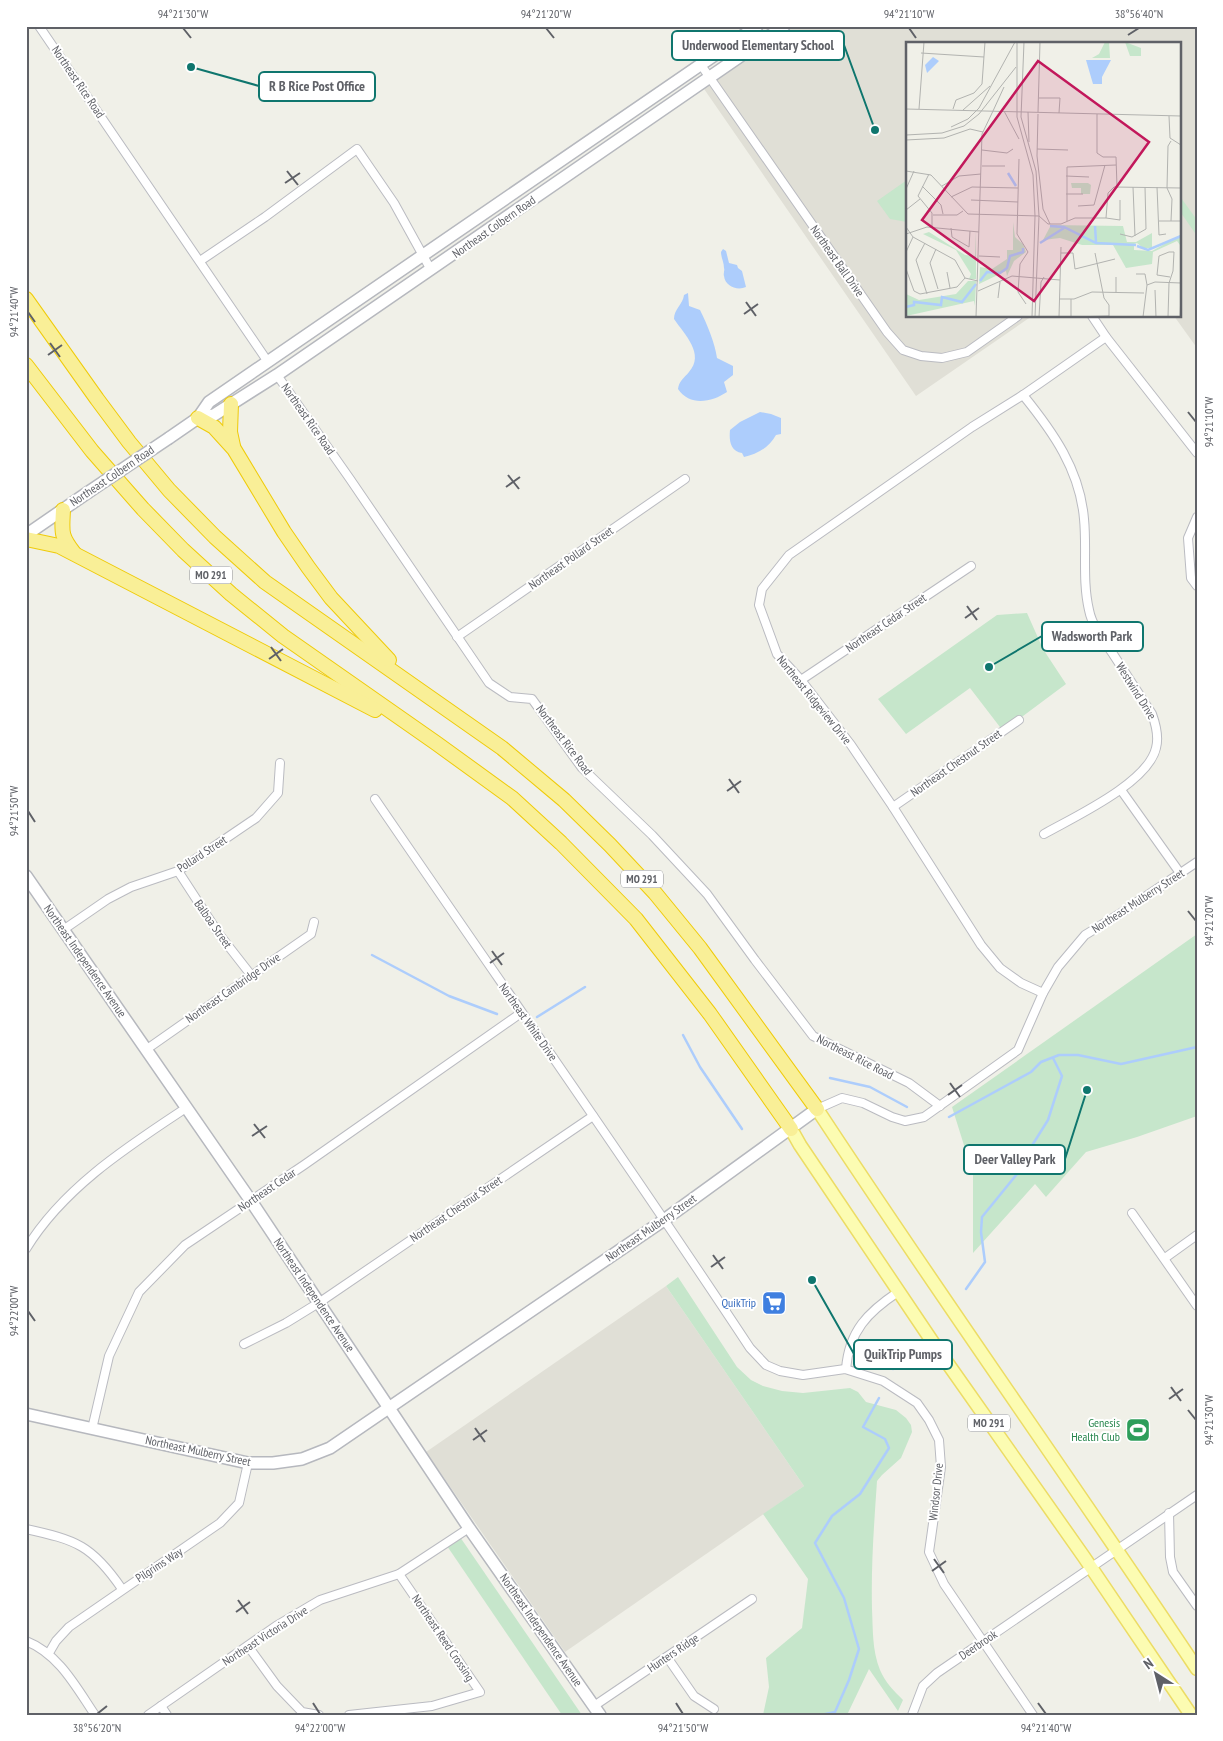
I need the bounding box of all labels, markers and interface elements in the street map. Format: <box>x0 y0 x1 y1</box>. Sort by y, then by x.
text: 94°21'30"W <box>158 6 208 21</box>
text: 94°21'20"W <box>521 6 571 21</box>
text: 94°21'10"W <box>884 6 934 21</box>
text: 38°56'40"N <box>1115 6 1163 21</box>
callout: Underwood Elementary School <box>672 31 844 60</box>
text: Underwood Elementary School <box>682 36 834 54</box>
inset map <box>906 42 1180 318</box>
street label: Northeast Rice Road <box>49 43 108 121</box>
callout: R B Rice Post Office <box>259 72 375 101</box>
text: R B Rice Post Office <box>269 77 365 95</box>
street label: Northeast Colbern Road <box>449 192 538 261</box>
street label: Northeast Ball Drive <box>807 222 868 299</box>
text: 94°21'40"W <box>6 287 21 337</box>
street label: Northeast Rice Road <box>278 380 339 457</box>
text: 94°21'10"W <box>1201 397 1216 447</box>
street label: Northeast Colbern Road <box>67 442 157 509</box>
street label: Northeast Pollard Street <box>525 522 617 592</box>
road number: MO 291 <box>190 566 232 584</box>
street label: Northeast Cedar Street <box>842 590 930 655</box>
callout: Wadsworth Park <box>1042 622 1143 651</box>
text: Wadsworth Park <box>1051 627 1133 645</box>
street label: Northeast Ridgeview Drive <box>774 652 855 747</box>
street label: Westwind Drive <box>1113 659 1160 722</box>
street label: Northeast Rice Road <box>533 702 596 778</box>
street label: Northeast Chestnut Street <box>907 725 1005 800</box>
text: 94°21'50"W <box>6 786 21 836</box>
street label: Pollard Street <box>174 832 230 875</box>
street label: Northeast Mulberry Street <box>1089 865 1187 936</box>
road number: MO 291 <box>621 871 663 888</box>
text: 94°21'20"W <box>1201 896 1216 946</box>
street label: Balboa Street <box>191 897 236 951</box>
street label: Northeast Independence Avenue <box>41 901 130 1020</box>
street label: Northeast Cambridge Drive <box>182 949 283 1026</box>
street label: Northeast White Drive <box>496 980 561 1064</box>
street label: Northeast Rice Road <box>814 1031 896 1082</box>
callout: Deer Valley Park <box>964 1145 1065 1174</box>
text: Deer Valley Park <box>975 1150 1056 1168</box>
street label: Northeast Cedar <box>235 1164 299 1214</box>
street label: Northeast Chestnut Street <box>407 1172 505 1245</box>
street label: Northeast Mulberry Street <box>602 1190 700 1265</box>
street label: Northeast Independence Avenue <box>271 1235 358 1355</box>
text: 94°22'00"W <box>6 1286 21 1336</box>
supermarket icon: QuikTrip <box>761 1290 787 1316</box>
place label: QuikTrip <box>721 1295 756 1310</box>
callout: QuikTrip Pumps <box>854 1340 952 1369</box>
text: QuikTrip Pumps <box>864 1345 942 1363</box>
text: 94°21'30"W <box>1201 1395 1216 1445</box>
road number: MO 291 <box>968 1415 1010 1432</box>
place label: Genesis Health Club <box>1071 1415 1120 1444</box>
sports icon: Genesis Health Club <box>1125 1417 1151 1443</box>
street label: Northeast Mulberry Street <box>144 1432 253 1469</box>
street label: Windsor Drive <box>925 1462 946 1522</box>
street label: Pilgrims Way <box>132 1544 185 1585</box>
street label: Northeast Independence Avenue <box>497 1570 586 1689</box>
street label: Northeast Reed Crossing <box>409 1592 478 1684</box>
street label: Northeast Victoria Drive <box>219 1602 310 1669</box>
street label: Deerbrook <box>956 1626 1000 1663</box>
street label: Hunters Ridge <box>644 1630 701 1675</box>
north arrow <box>1130 1648 1180 1698</box>
text: N <box>1140 1654 1157 1673</box>
text: 38°56'20"N <box>73 1720 121 1735</box>
text: 94°22'00"W <box>295 1720 345 1735</box>
text: 94°21'50"W <box>658 1720 708 1735</box>
text: 94°21'40"W <box>1021 1720 1071 1735</box>

